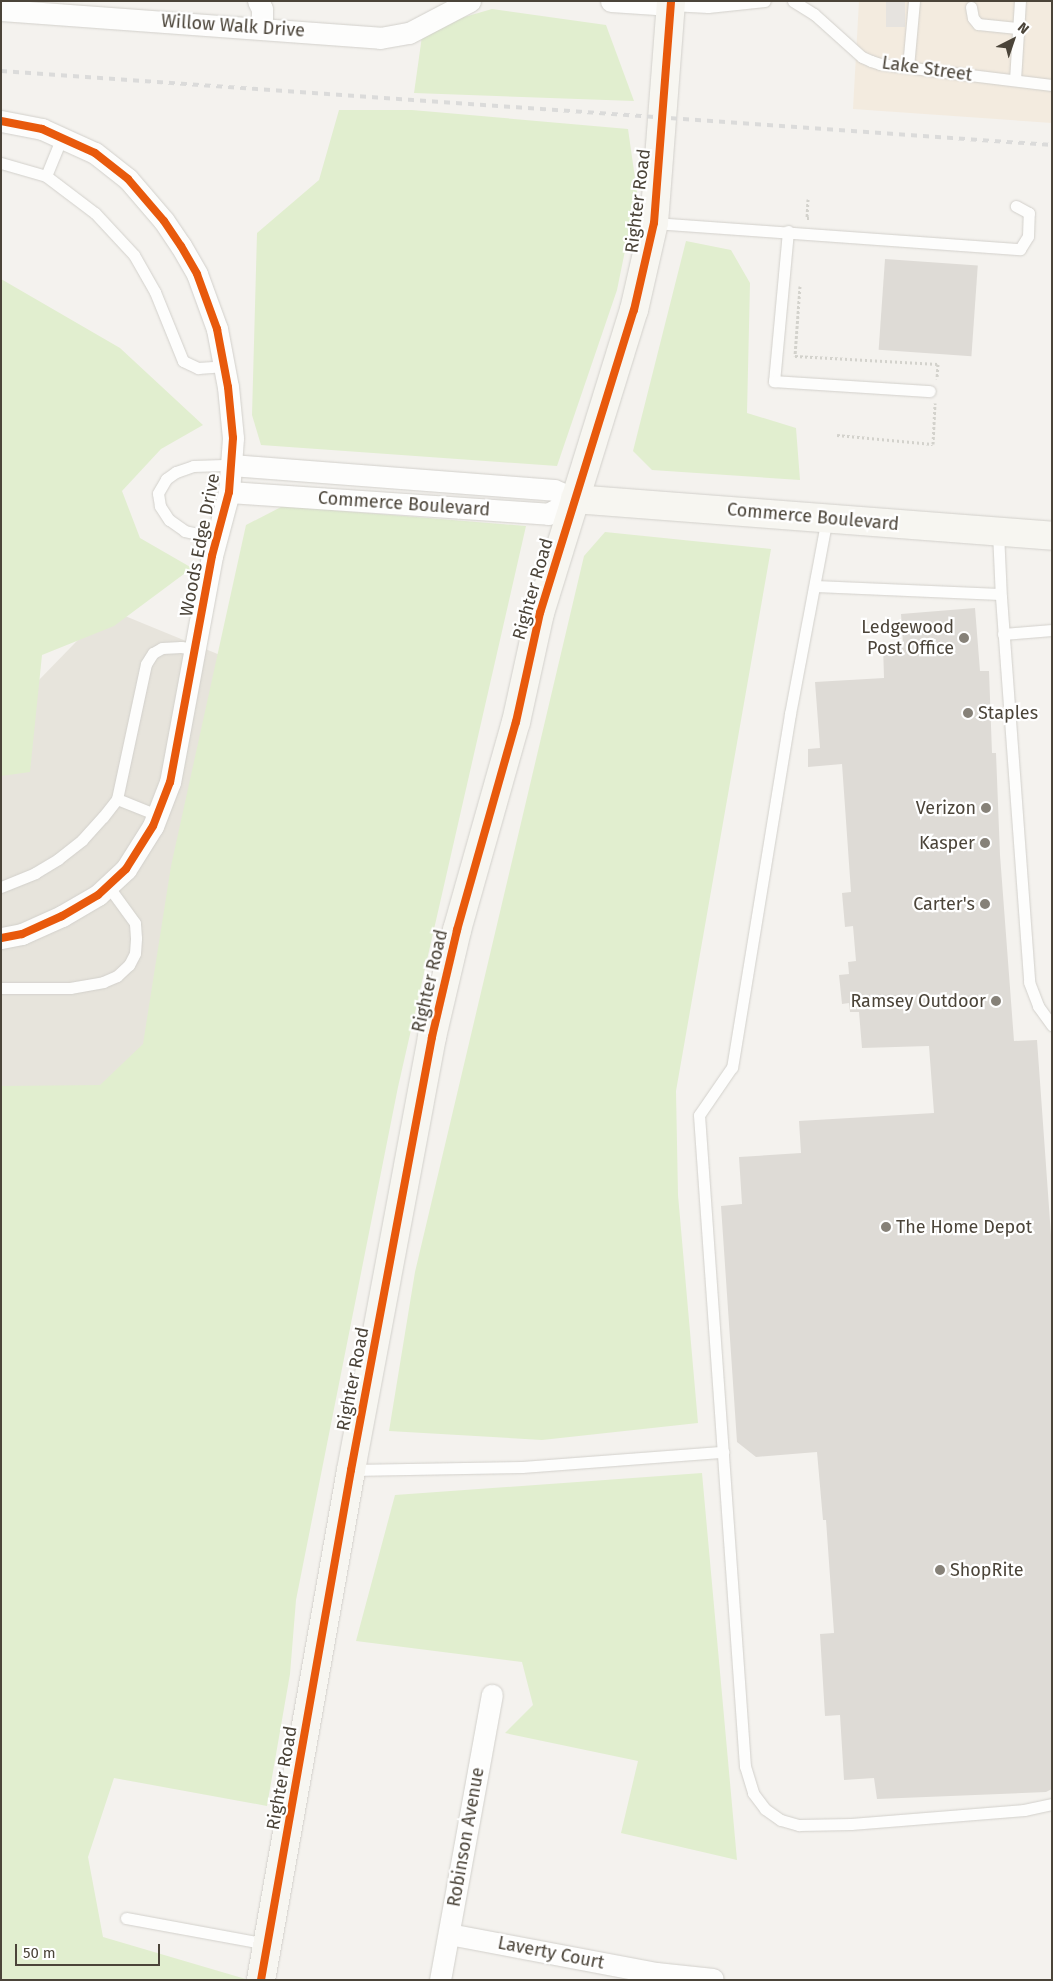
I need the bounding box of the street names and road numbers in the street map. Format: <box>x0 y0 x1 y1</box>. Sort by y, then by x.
street label: Willow Walk Drive <box>160 10 306 42</box>
street label: Lake Street <box>880 52 974 86</box>
street label: Righter Road <box>621 148 655 254</box>
street label: Woods Edge Drive <box>176 472 224 618</box>
street label: Commerce Boulevard <box>317 487 491 521</box>
street label: Commerce Boulevard <box>726 499 900 535</box>
street label: Righter Road <box>508 535 558 643</box>
street label: Righter Road <box>408 927 452 1035</box>
street label: Righter Road <box>332 1325 374 1433</box>
street label: Righter Road <box>262 1724 302 1832</box>
street label: Robinson Avenue <box>443 1765 489 1909</box>
street label: Laverty Court <box>496 1932 606 1974</box>

